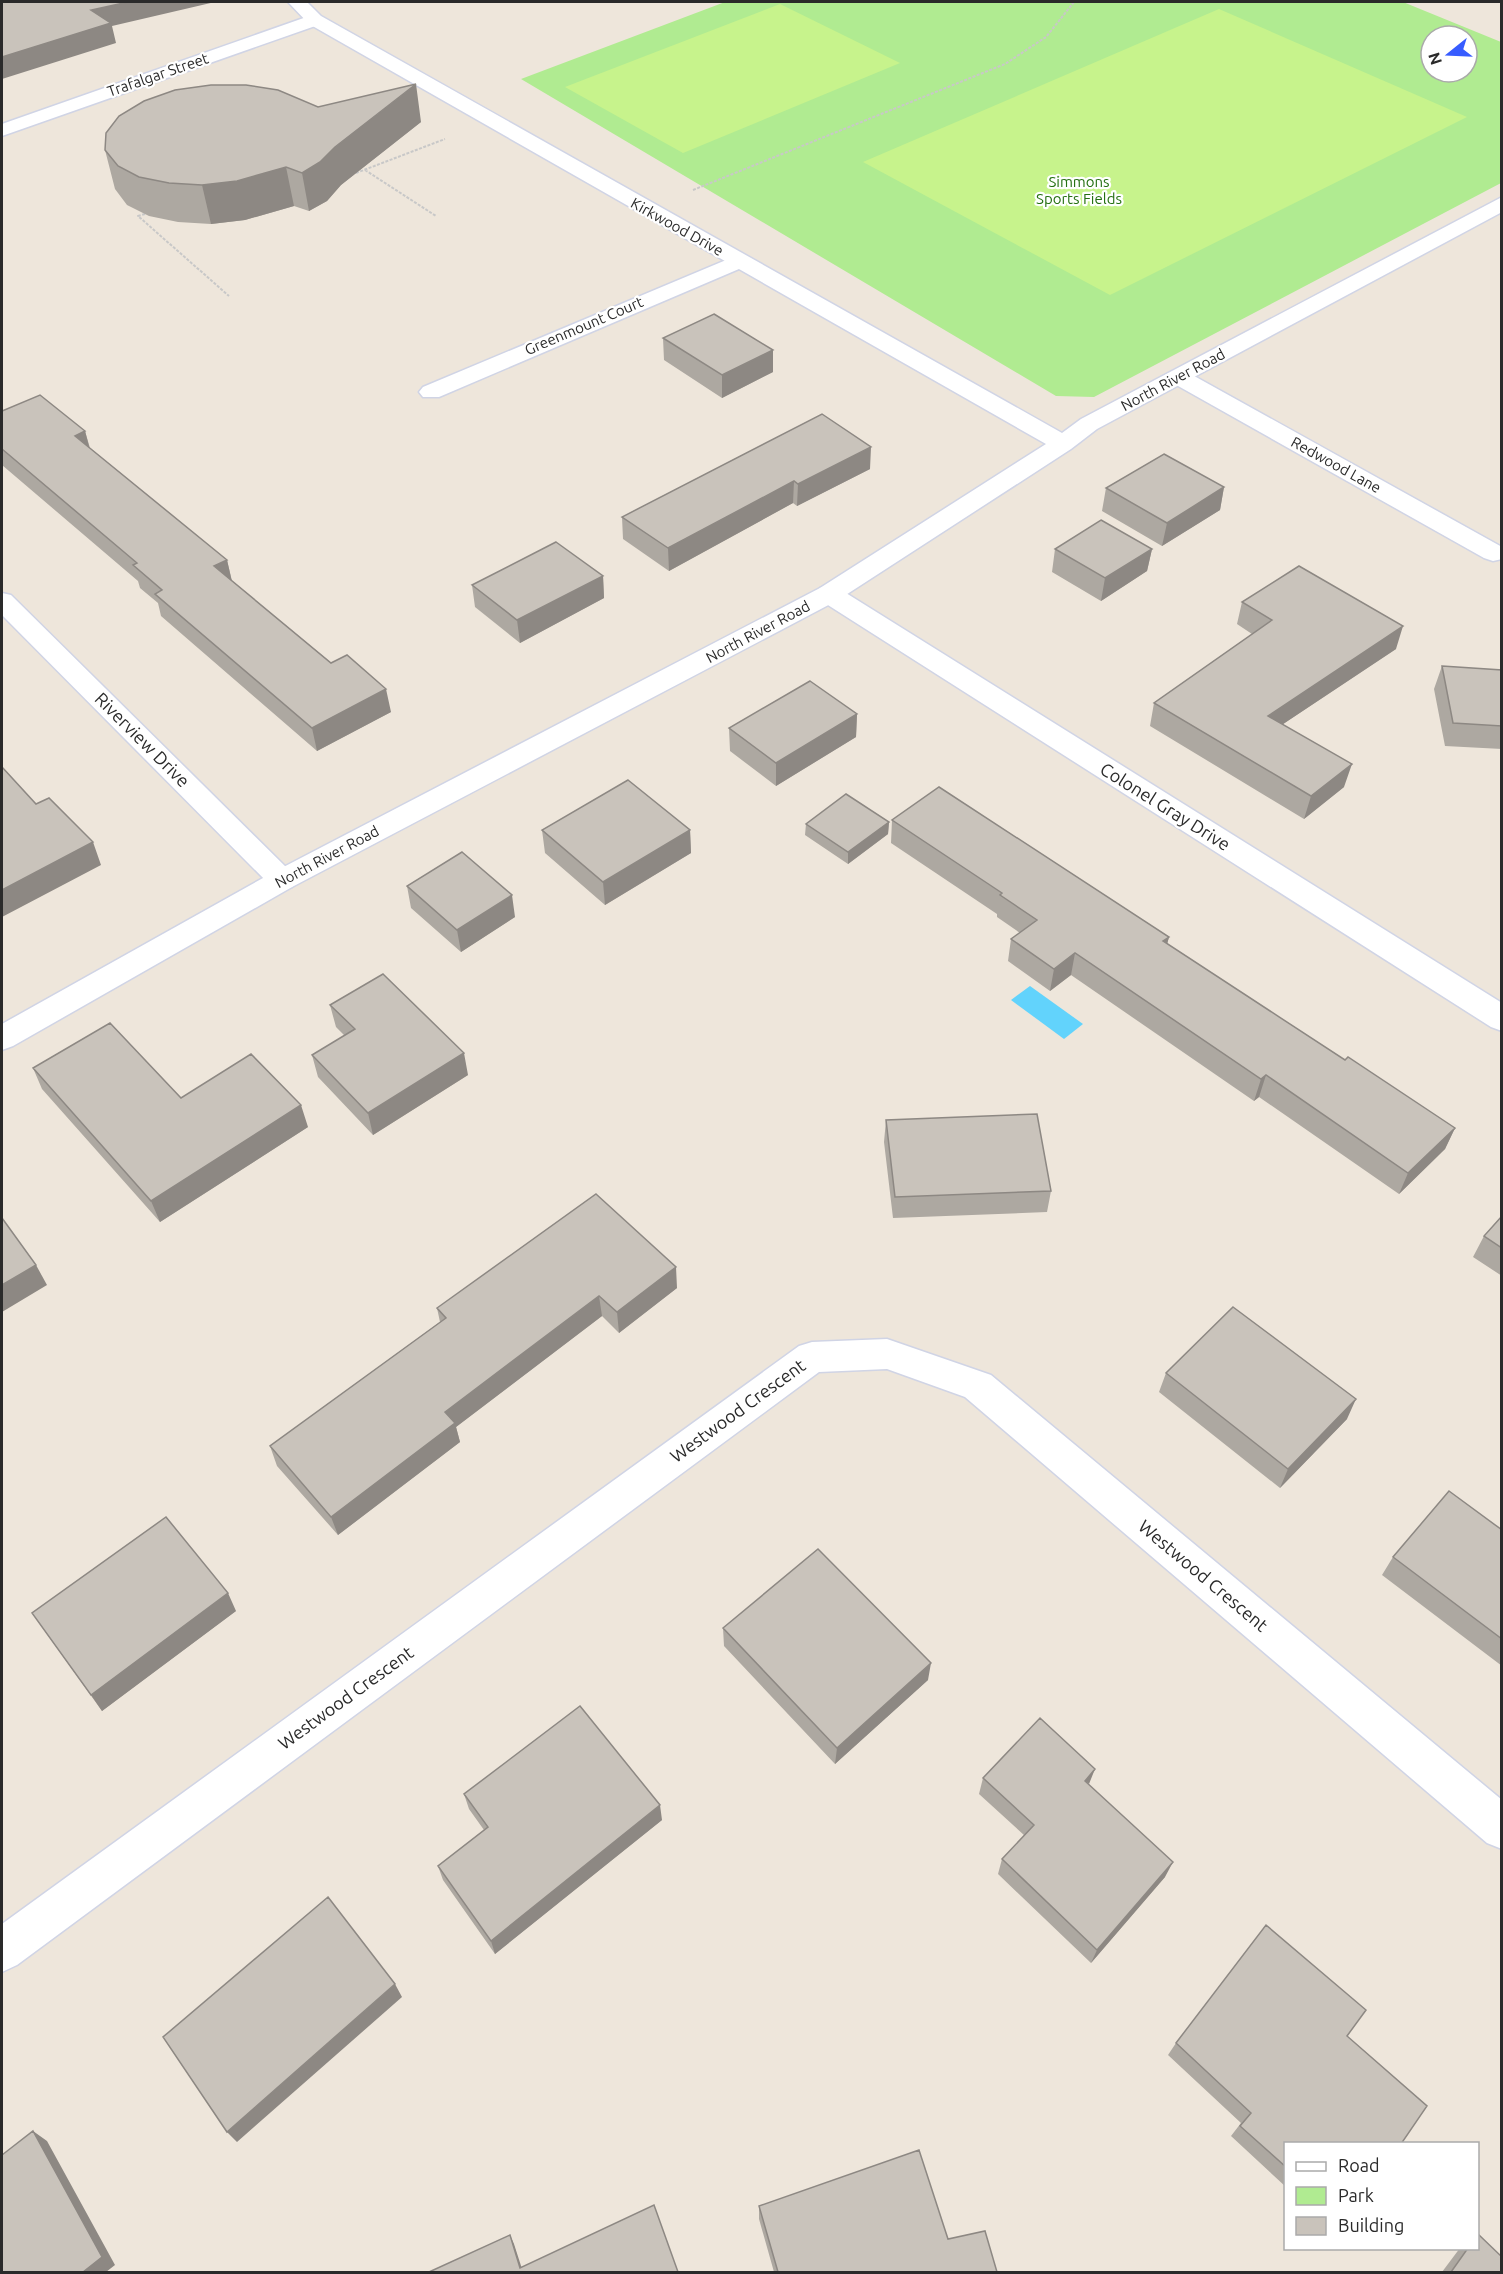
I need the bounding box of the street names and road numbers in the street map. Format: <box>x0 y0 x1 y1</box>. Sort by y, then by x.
street label: Trafalgar Street <box>105 49 211 100</box>
street label: Kirkwood Drive <box>628 194 727 259</box>
street label: Greenmount Court <box>522 293 646 358</box>
street label: North River Road <box>1118 345 1228 414</box>
street label: Redwood Lane <box>1288 433 1384 496</box>
street label: North River Road <box>703 597 813 666</box>
street label: Riverview Drive <box>91 688 194 791</box>
street label: Colonel Gray Drive <box>1097 758 1234 854</box>
street label: North River Road <box>272 822 382 891</box>
street label: Westwood Crescent <box>666 1354 809 1466</box>
street label: Westwood Crescent <box>1135 1515 1272 1635</box>
street label: Westwood Crescent <box>274 1641 417 1753</box>

